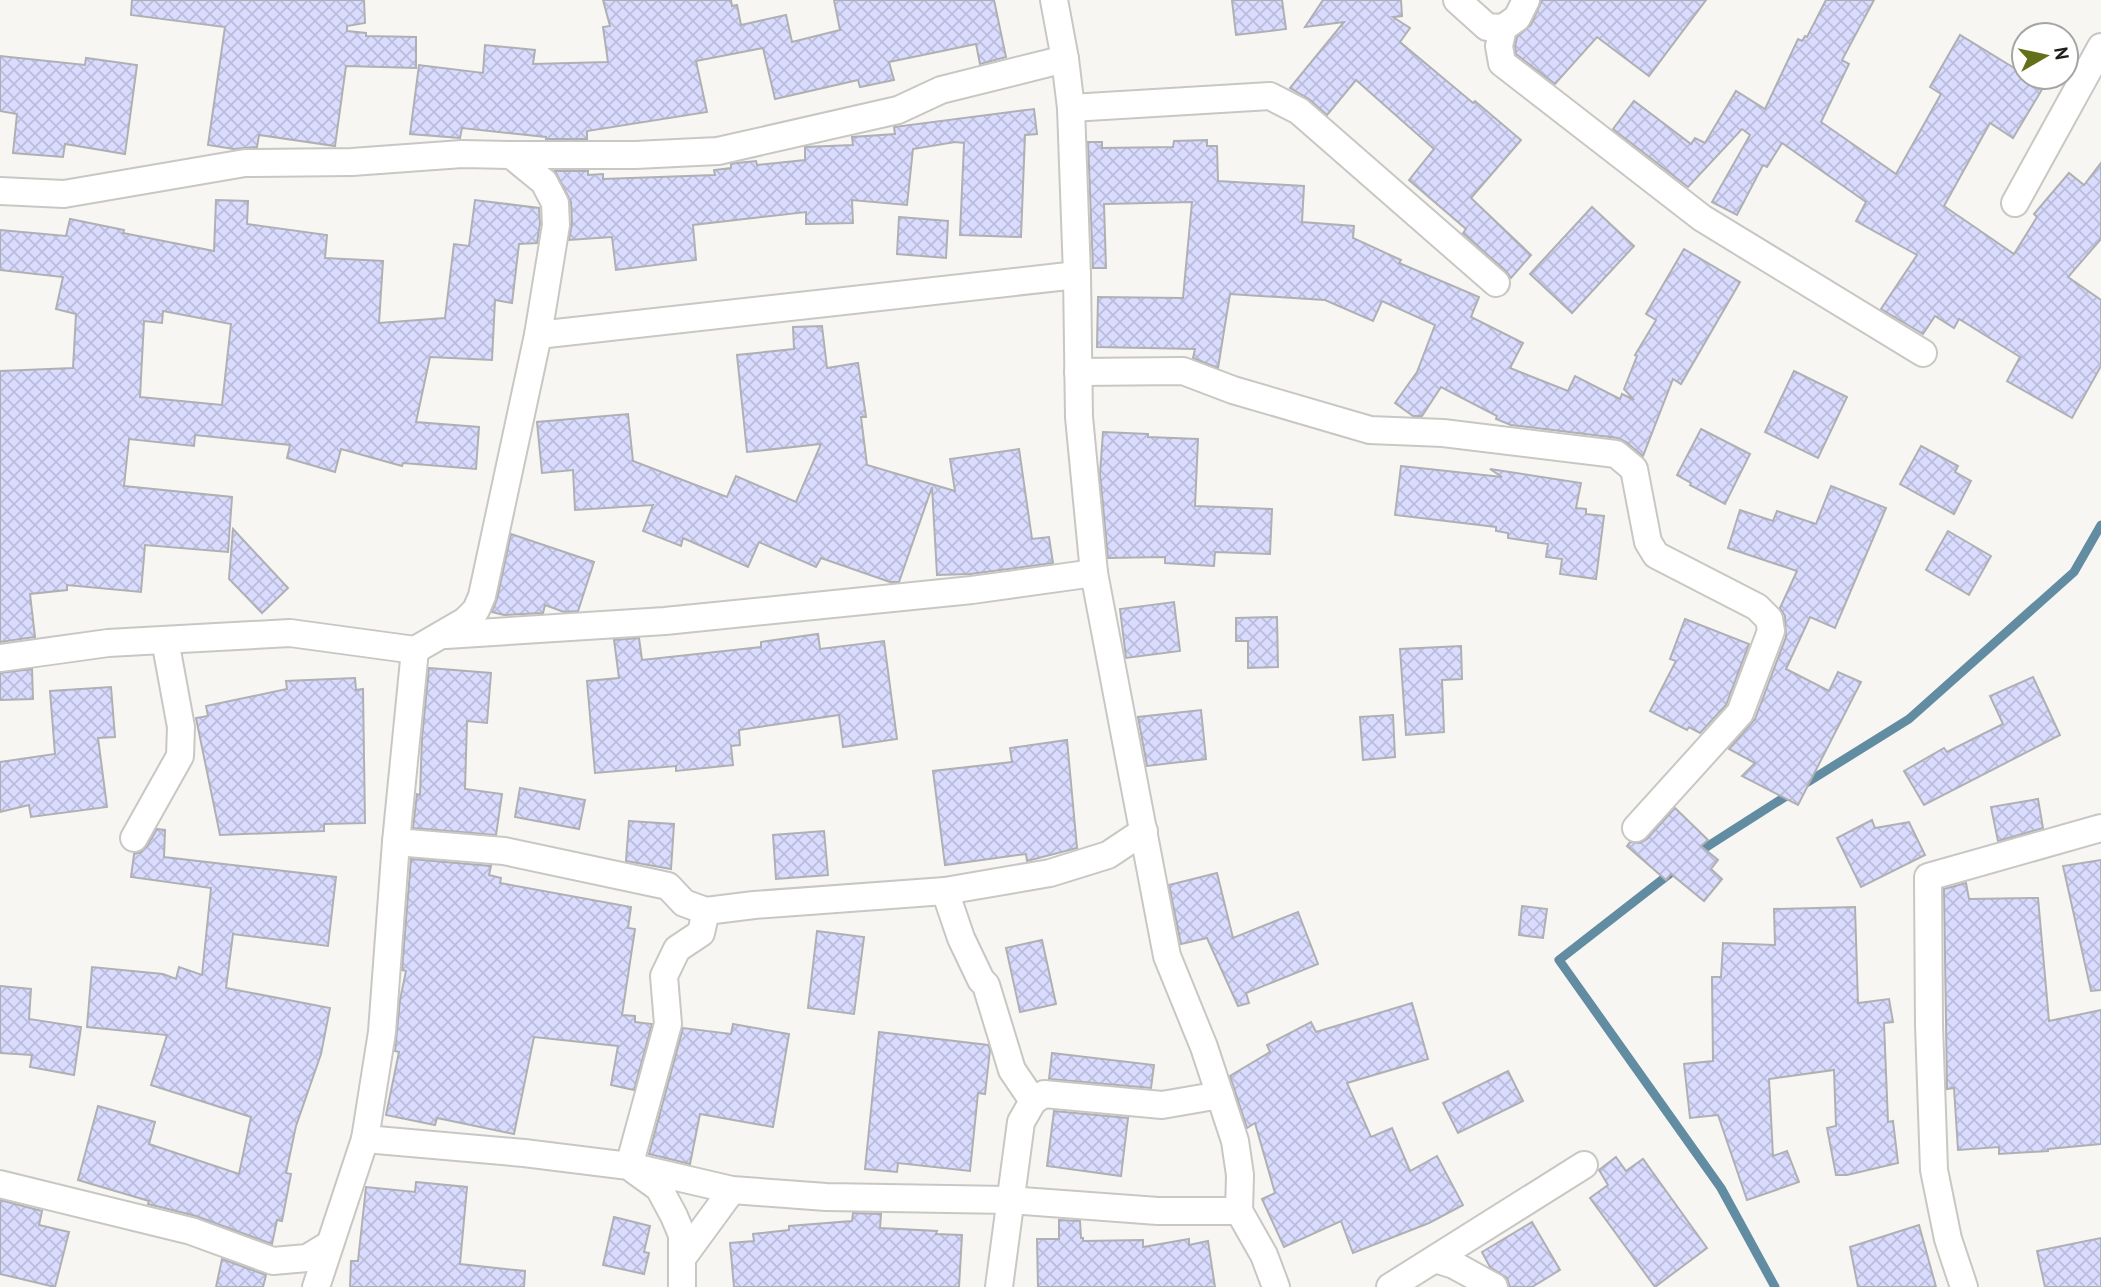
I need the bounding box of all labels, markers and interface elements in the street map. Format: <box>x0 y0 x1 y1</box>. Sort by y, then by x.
north arrow <box>2010 21 2080 91</box>
text: N <box>2049 45 2075 61</box>

